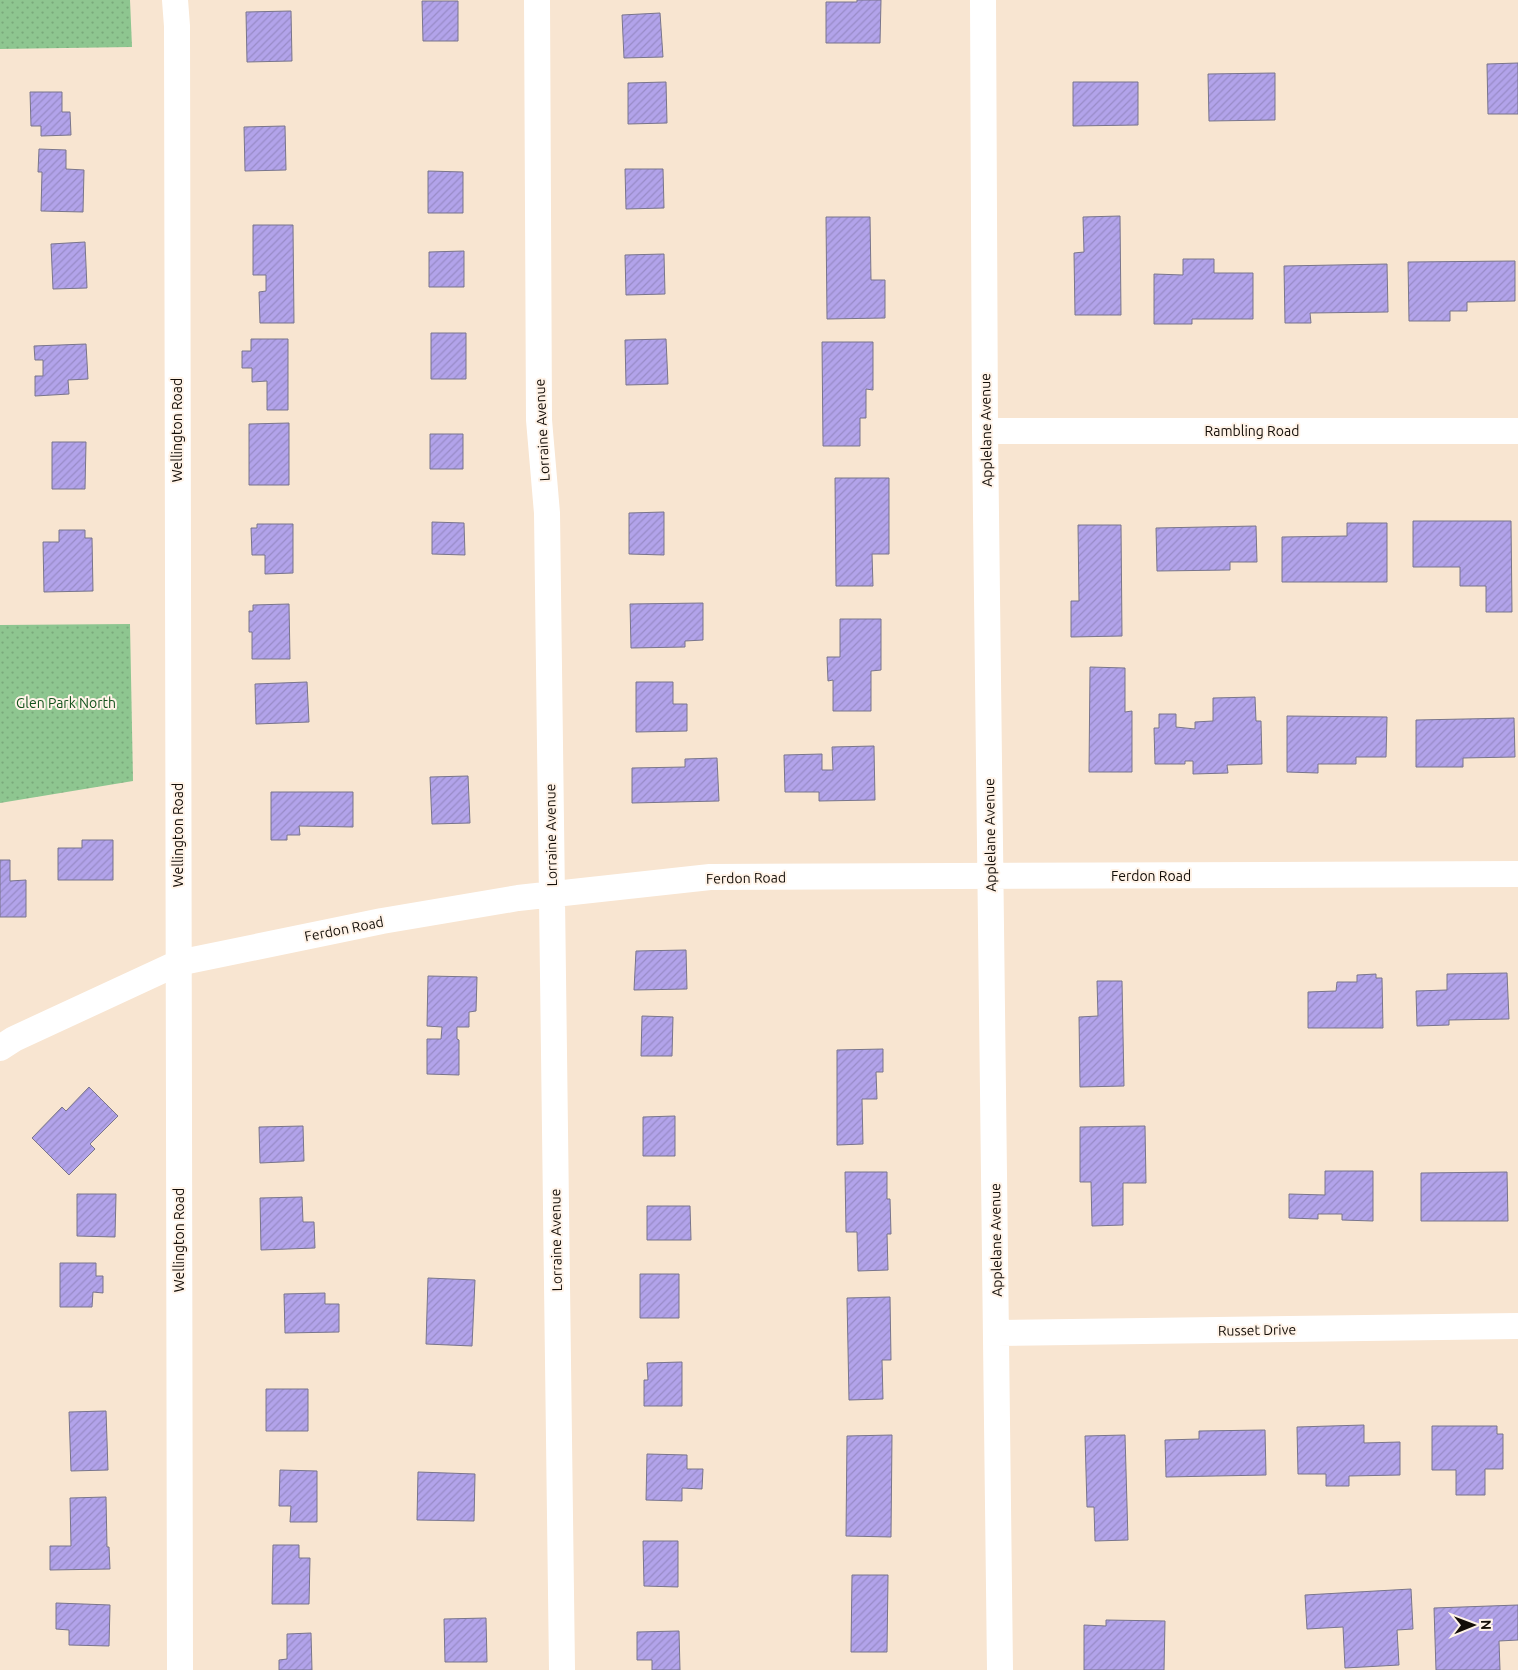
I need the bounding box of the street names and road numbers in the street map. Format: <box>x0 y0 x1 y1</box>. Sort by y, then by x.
street label: Applelane Avenue <box>977 373 995 487</box>
street label: Wellington Road <box>169 378 185 482</box>
street label: Lorraine Avenue <box>531 378 553 482</box>
street label: Rambling Road <box>1205 423 1299 439</box>
street label: Applelane Avenue <box>981 778 999 892</box>
street label: Wellington Road <box>170 783 186 887</box>
street label: Lorraine Avenue <box>542 784 560 886</box>
street label: Ferdon Road <box>1111 868 1191 884</box>
street label: Ferdon Road <box>706 869 786 887</box>
street label: Ferdon Road <box>303 913 385 945</box>
street label: Applelane Avenue <box>987 1183 1005 1297</box>
street label: Wellington Road <box>171 1188 187 1292</box>
street label: Lorraine Avenue <box>547 1189 565 1291</box>
street label: Russet Drive <box>1218 1321 1296 1339</box>

